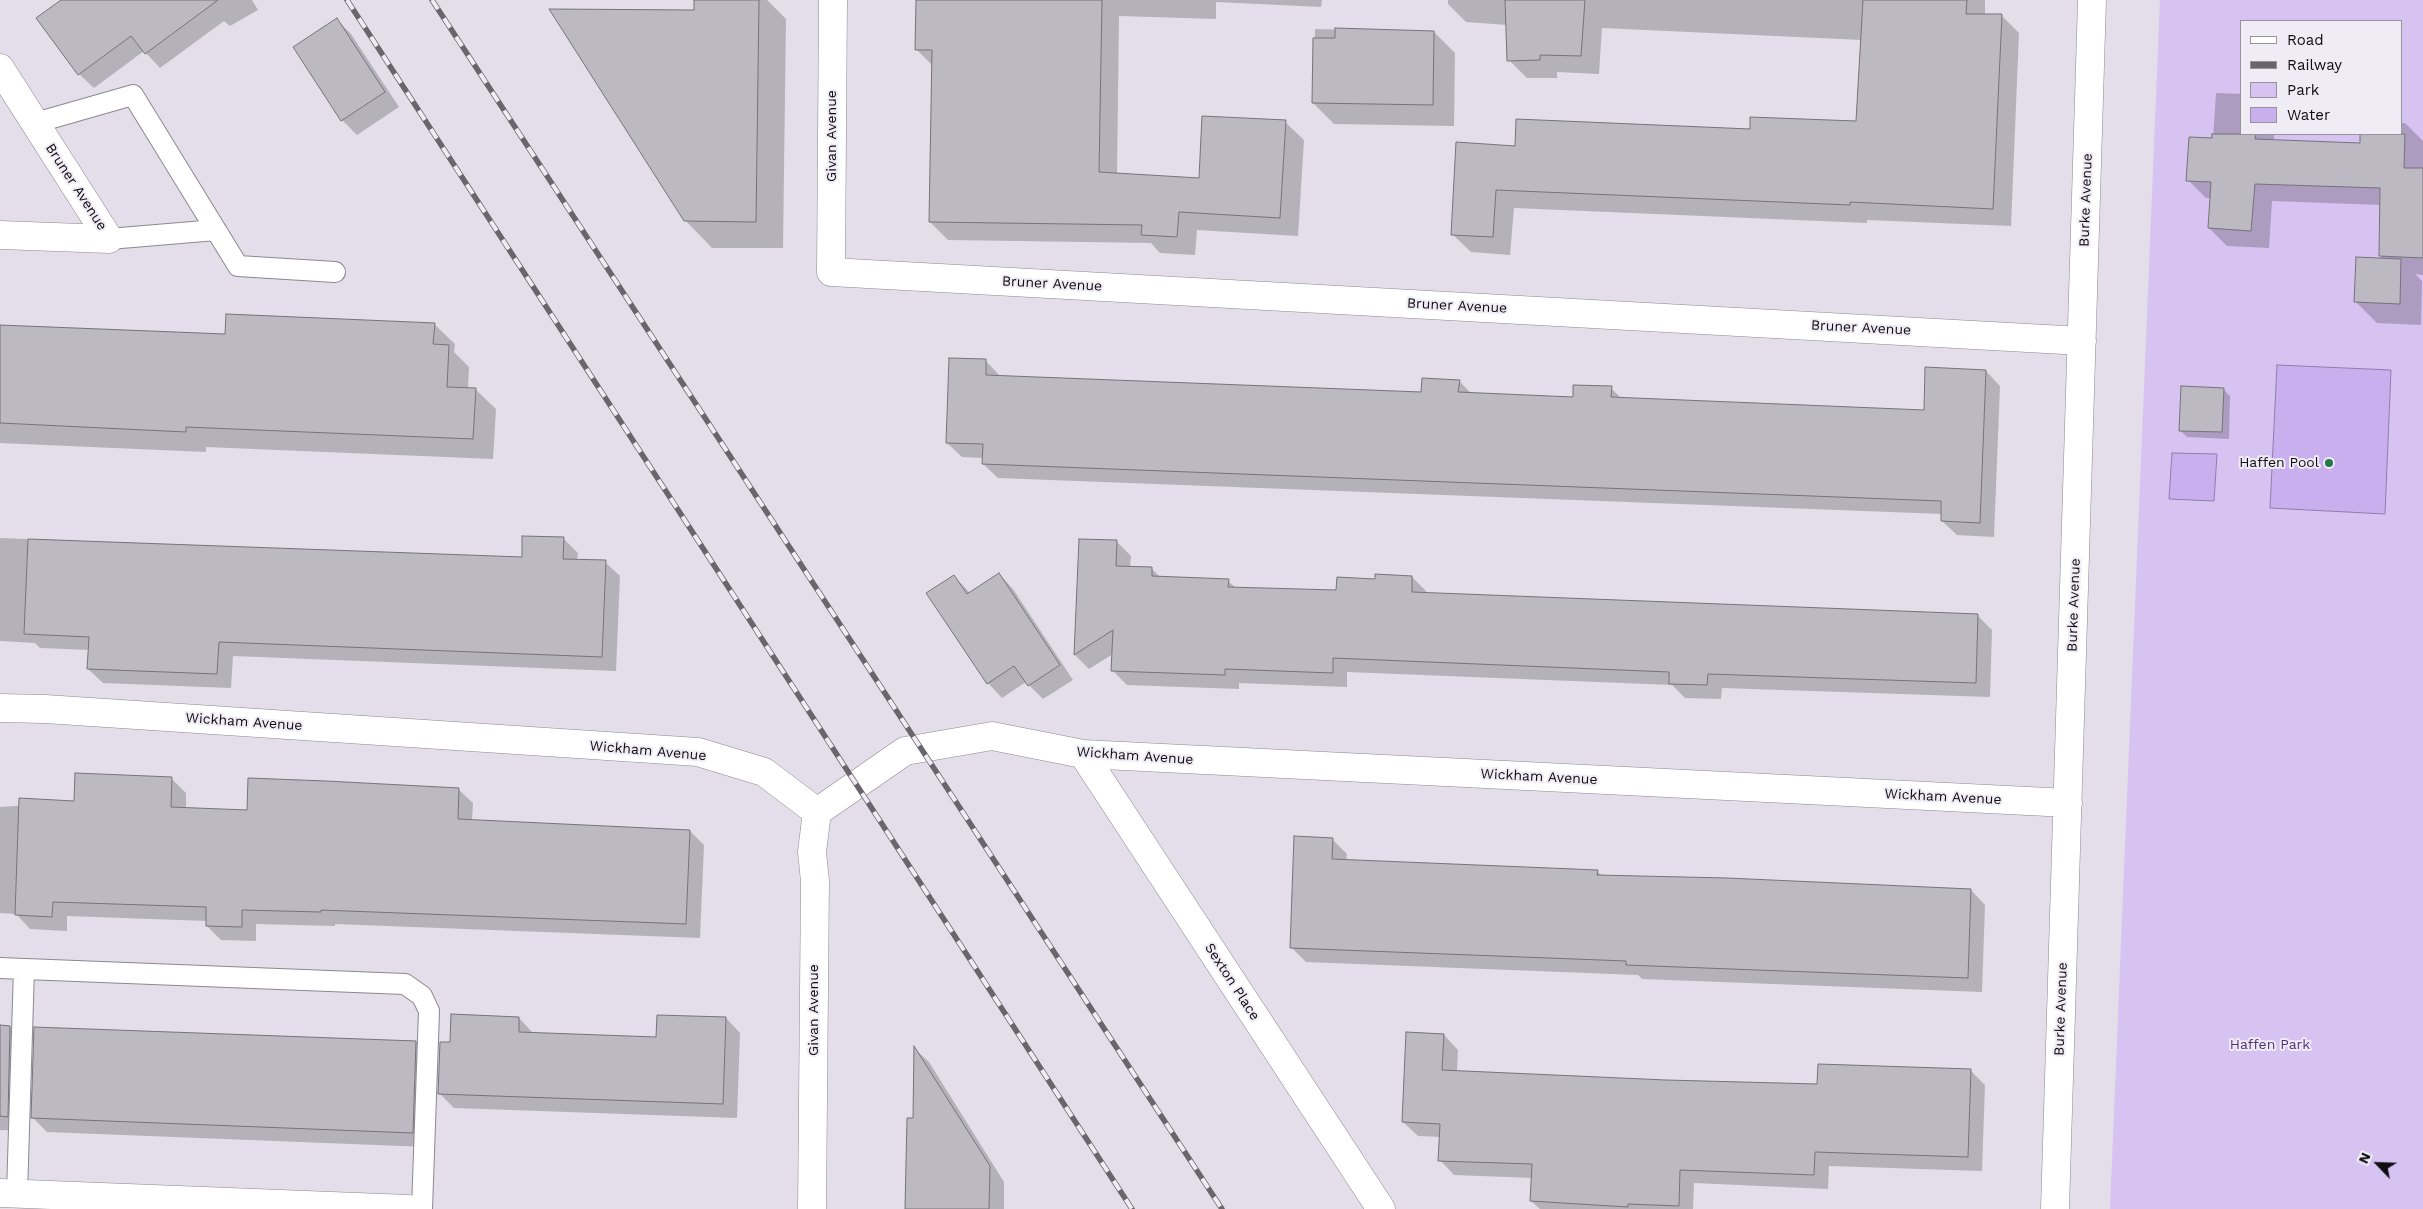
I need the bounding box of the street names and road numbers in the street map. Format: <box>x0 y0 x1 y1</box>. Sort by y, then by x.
street label: Givan Avenue <box>824 90 840 182</box>
street label: Bruner Avenue <box>42 140 110 234</box>
street label: Burke Avenue <box>2076 153 2096 247</box>
street label: Bruner Avenue <box>1002 273 1102 295</box>
street label: Bruner Avenue <box>1407 295 1507 317</box>
street label: Bruner Avenue <box>1811 317 1911 339</box>
street label: Burke Avenue <box>2064 558 2084 652</box>
street label: Wickham Avenue <box>185 710 303 734</box>
street label: Wickham Avenue <box>589 738 707 764</box>
street label: Wickham Avenue <box>1076 744 1194 768</box>
street label: Wickham Avenue <box>1480 766 1598 788</box>
street label: Wickham Avenue <box>1884 786 2002 808</box>
street label: Sexton Place <box>1201 940 1263 1024</box>
street label: Burke Avenue <box>2051 962 2071 1056</box>
street label: Givan Avenue <box>806 964 822 1056</box>

